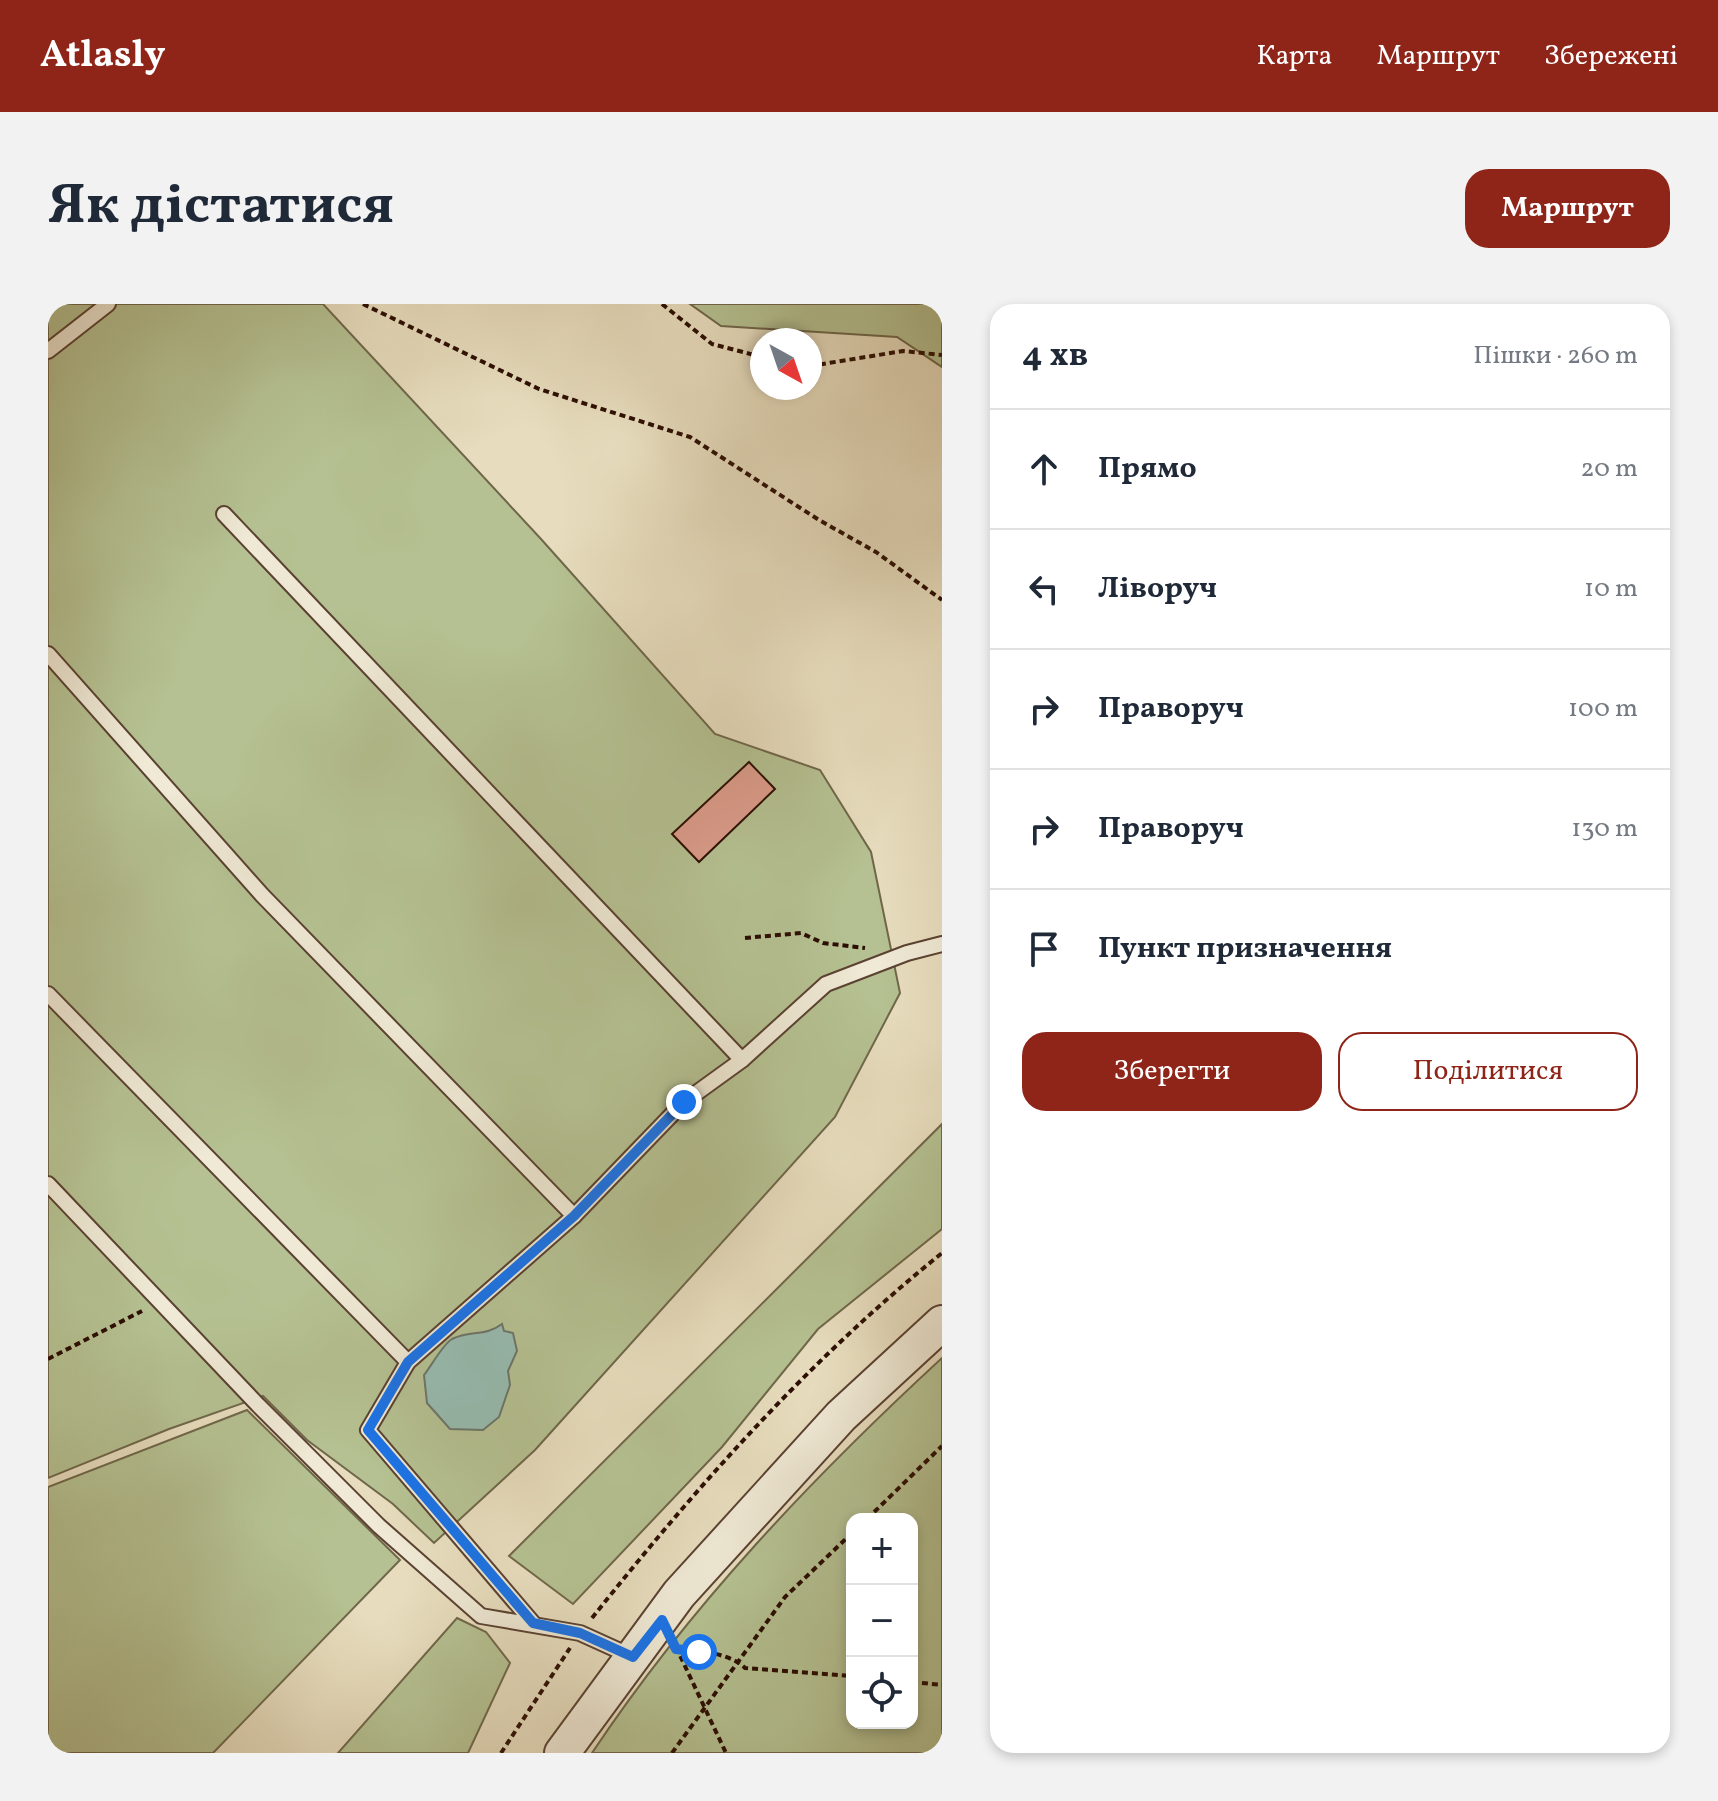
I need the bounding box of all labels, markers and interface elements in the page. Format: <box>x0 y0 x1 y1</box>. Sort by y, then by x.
text: Atlasly <box>40 30 166 83</box>
text: Карта <box>1257 37 1332 76</box>
text: Маршрут <box>1376 37 1500 76</box>
text: Збережені <box>1544 37 1678 76</box>
text: Як дістатися <box>48 169 394 247</box>
button: Маршрут <box>1465 169 1670 248</box>
north arrow <box>750 328 822 400</box>
text: 4 хв <box>1022 333 1088 380</box>
text: Пішки · 260 m <box>1473 338 1638 374</box>
icon: ahead <box>1022 447 1066 491</box>
text: Прямо <box>1098 448 1197 490</box>
text: 20 m <box>1580 451 1638 487</box>
icon: left <box>1022 567 1066 611</box>
text: Ліворуч <box>1098 568 1217 610</box>
text: 10 m <box>1584 571 1638 607</box>
icon: right <box>1022 687 1066 731</box>
text: Праворуч <box>1098 688 1244 730</box>
text: 100 m <box>1568 691 1638 727</box>
icon: right <box>1022 807 1066 851</box>
text: Праворуч <box>1098 808 1244 850</box>
text: 130 m <box>1571 811 1638 847</box>
icon: arrive <box>1022 927 1066 971</box>
text: Пункт призначення <box>1098 928 1392 970</box>
button: Зберегти <box>1022 1032 1322 1111</box>
button: Поділитися <box>1338 1032 1638 1111</box>
route end <box>666 1084 702 1120</box>
map controls <box>846 1513 918 1729</box>
button: + <box>846 1513 918 1585</box>
button: − <box>846 1585 918 1657</box>
route start <box>681 1634 717 1670</box>
button: locate <box>846 1657 918 1729</box>

